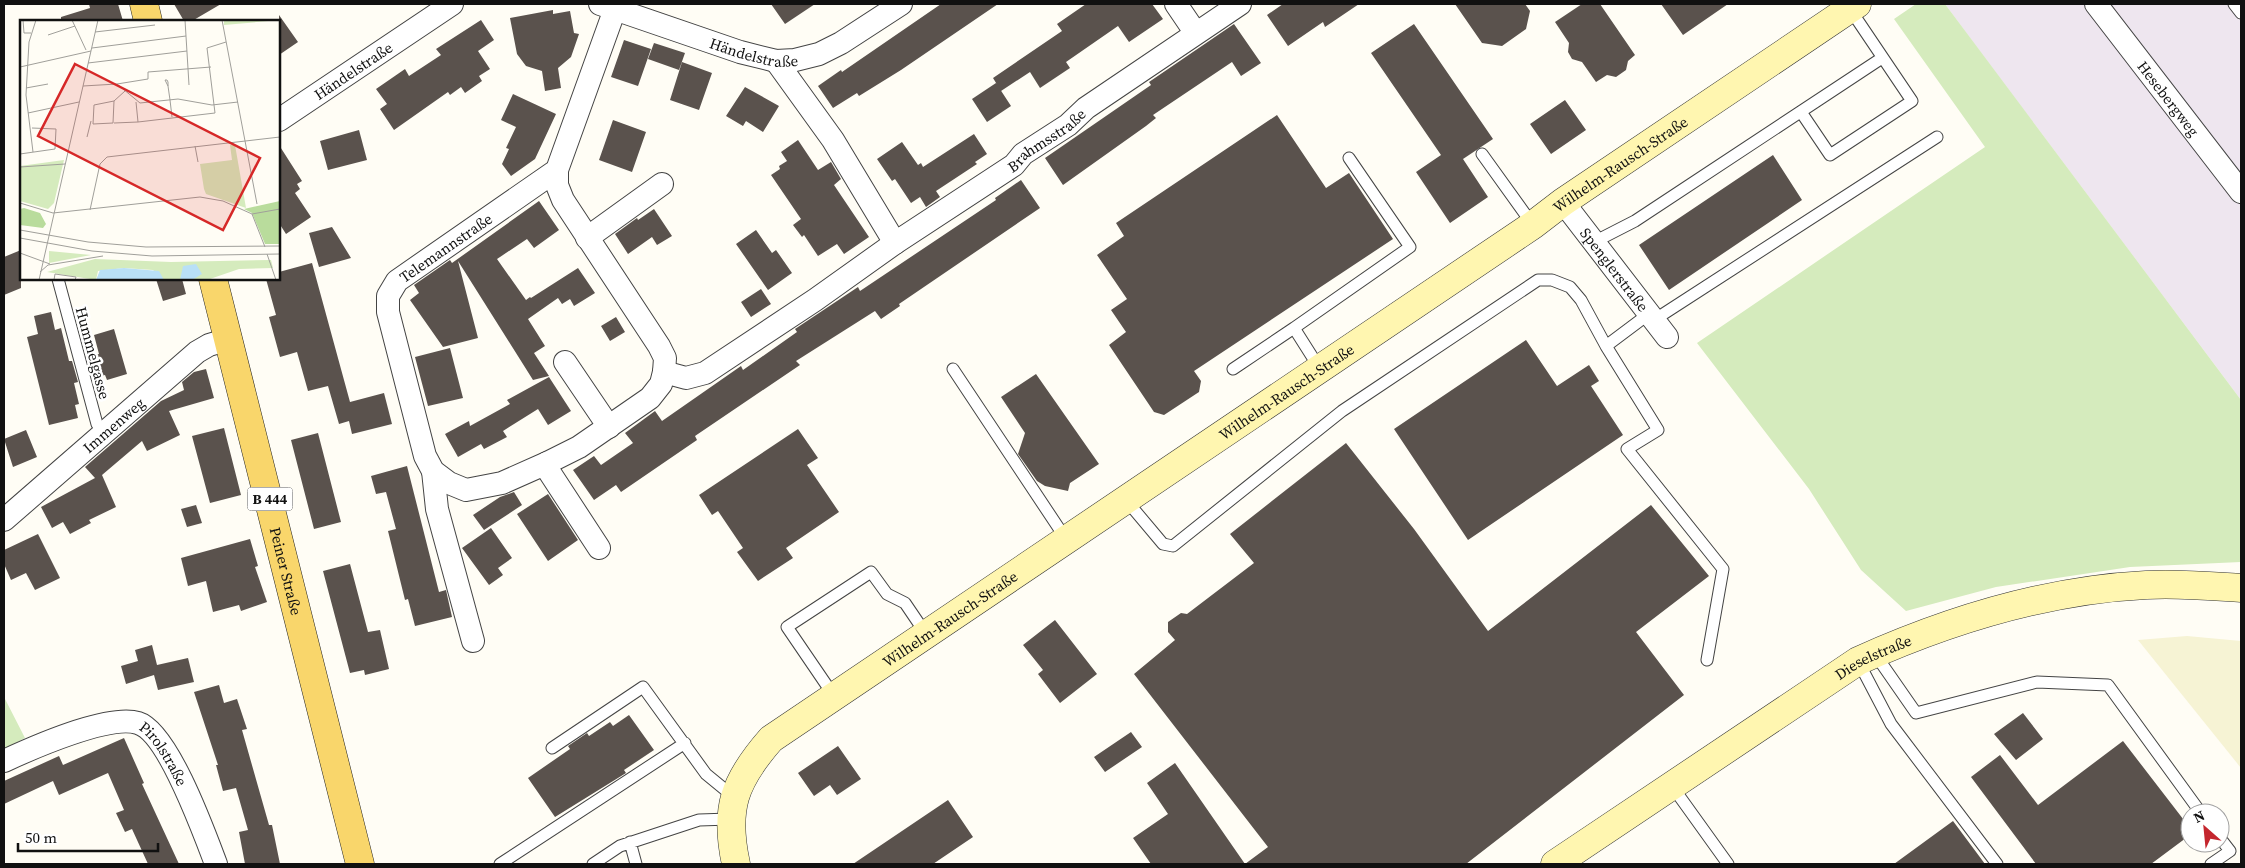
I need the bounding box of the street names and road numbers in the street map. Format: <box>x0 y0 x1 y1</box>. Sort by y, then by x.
street label: Händelstraße <box>707 32 799 72</box>
street label: Händelstraße <box>309 36 397 104</box>
street label: Hesebergweg <box>2133 56 2205 141</box>
street label: Brahmsstraße <box>1003 103 1090 177</box>
street label: Wilhelm-Rausch-Straße <box>1548 110 1692 217</box>
street label: Telemannstraße <box>395 208 496 287</box>
street label: Spenglerstraße <box>1576 223 1654 316</box>
street label: Hummelgasse <box>71 304 116 402</box>
street label: Wilhelm-Rausch-Straße <box>1215 338 1358 444</box>
street label: Immenweg <box>78 392 149 458</box>
road number: B 444 <box>248 488 292 510</box>
street label: Peiner Straße <box>265 525 308 618</box>
street label: Wilhelm-Rausch-Straße <box>878 565 1022 672</box>
street label: Dieselstraße <box>1830 629 1915 684</box>
street label: Pirolstraße <box>135 716 193 789</box>

